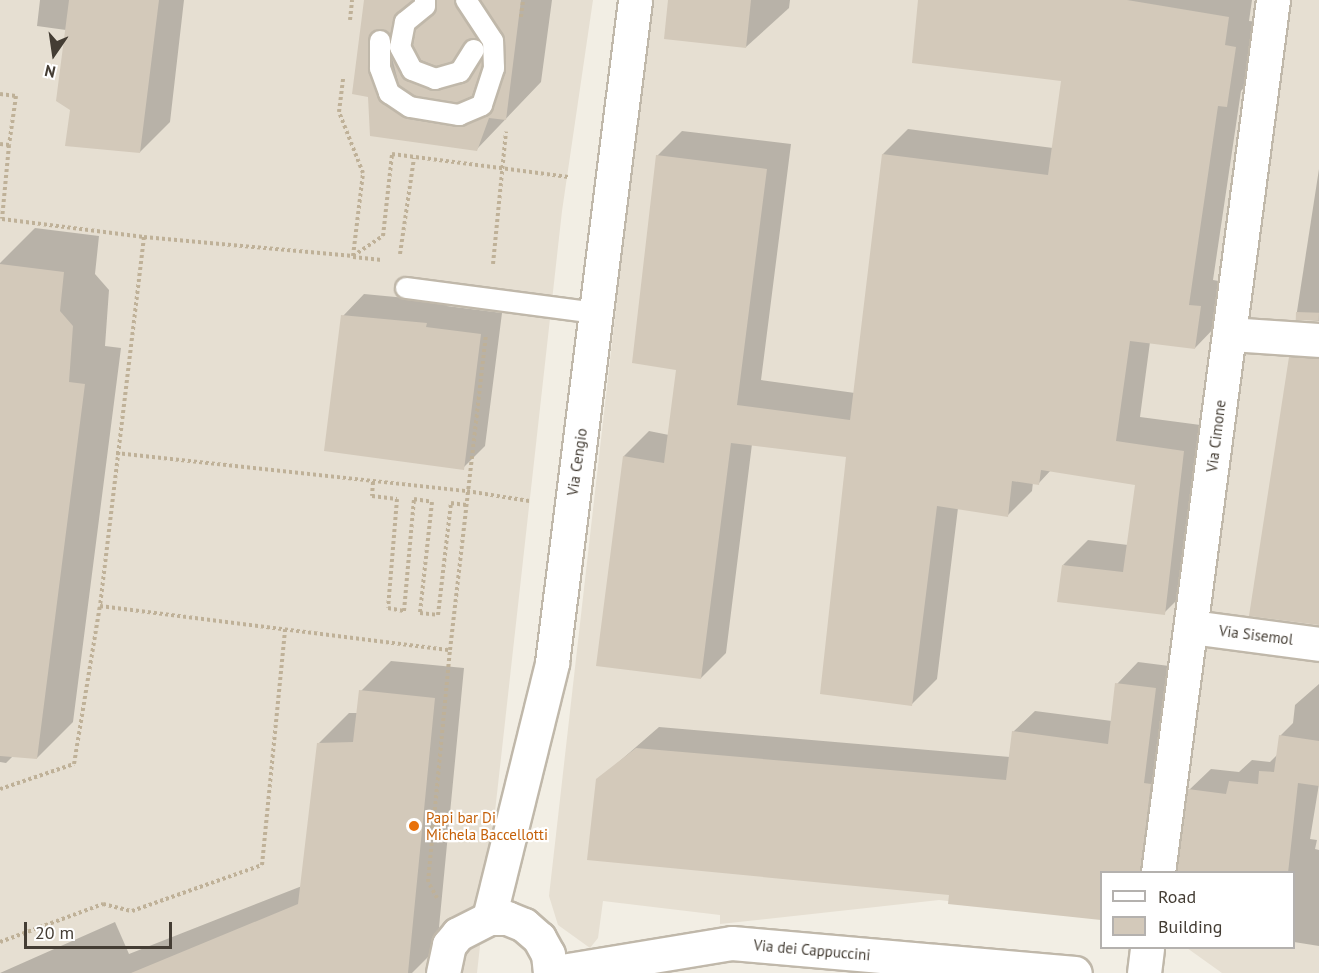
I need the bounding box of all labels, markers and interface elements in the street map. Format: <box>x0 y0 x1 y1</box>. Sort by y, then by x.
north arrow <box>24 24 84 84</box>
text: N <box>43 61 57 82</box>
street label: Via Cimone <box>1203 399 1229 473</box>
street label: Via Cengio <box>563 427 591 497</box>
street label: Via Sisemol <box>1218 622 1294 648</box>
place label: Papi bar Di Michela Baccellotti <box>426 808 548 843</box>
marker: Papi bar Di Michela Baccellotti <box>407 819 421 833</box>
legend <box>1100 871 1295 949</box>
text: Road <box>1158 885 1196 908</box>
scale bar <box>27 910 176 948</box>
text: Building <box>1158 915 1222 938</box>
text: 20 m <box>35 921 74 944</box>
street label: Via dei Cappuccini <box>753 936 871 964</box>

